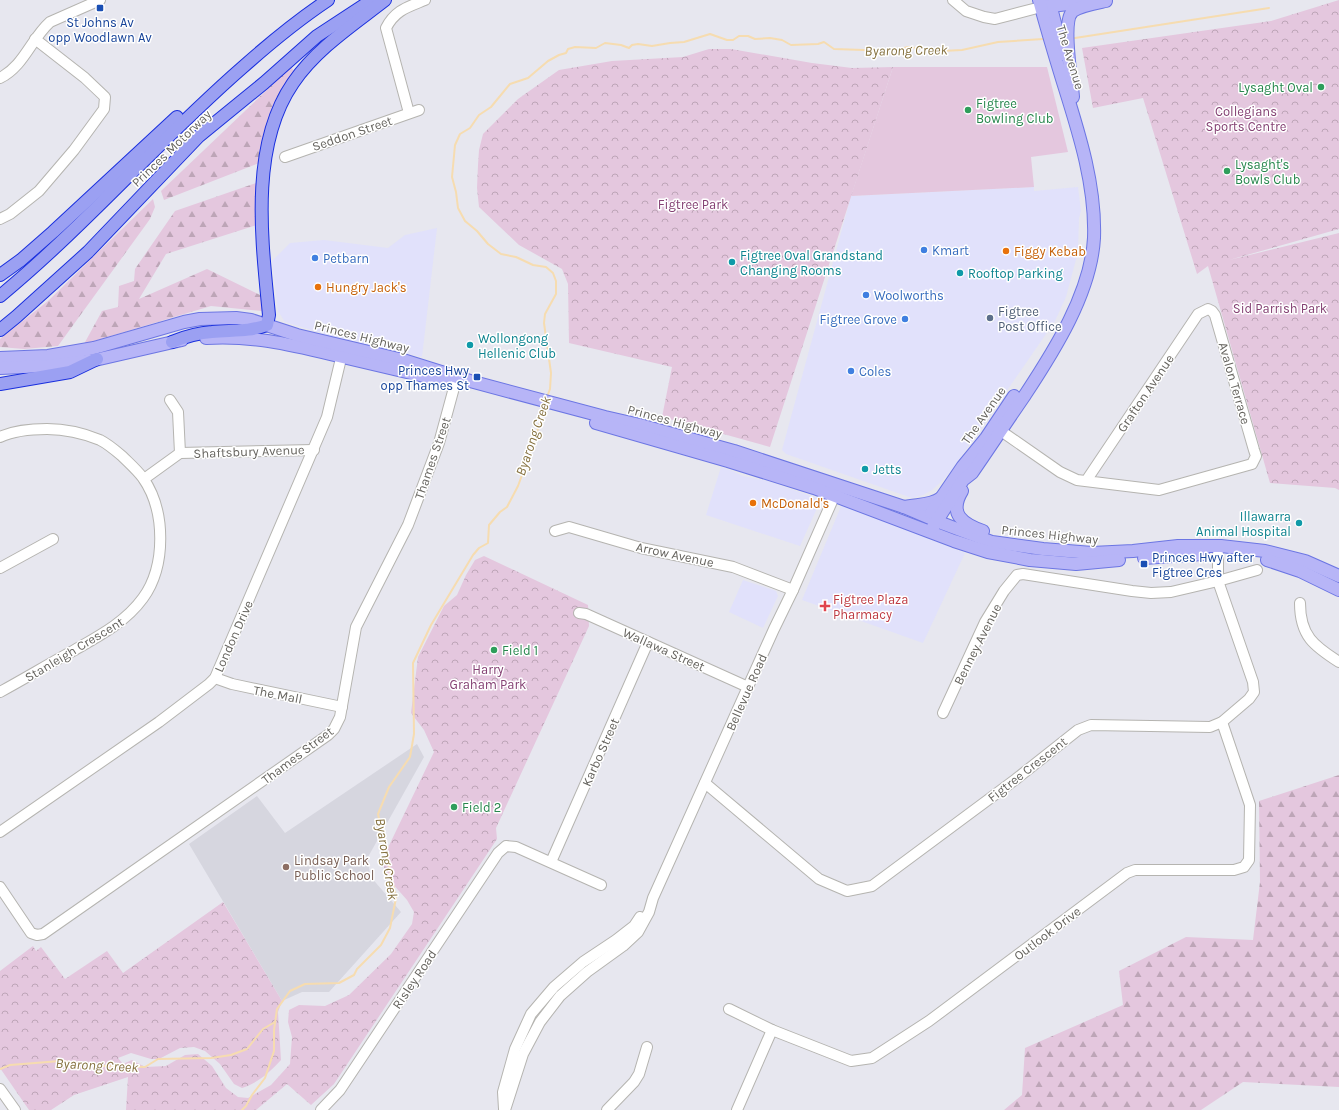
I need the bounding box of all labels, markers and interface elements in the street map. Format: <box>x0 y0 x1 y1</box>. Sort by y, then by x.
marker: St Johns Av opp Woodlawn Av <box>95 3 105 13</box>
place label: St Johns Av opp Woodlawn Av <box>48 15 152 45</box>
street label: The Avenue <box>1054 23 1088 92</box>
water label: Byarong Creek <box>864 41 949 60</box>
place label: Lysaght Oval <box>1238 80 1313 95</box>
marker: Lysaght Oval <box>1316 82 1326 92</box>
place label: Figtree Bowling Club <box>976 96 1054 126</box>
park label: Collegians Sports Centre <box>1206 104 1287 134</box>
marker: Figtree Bowling Club <box>963 105 973 115</box>
street label: Princes Motorway <box>129 107 214 190</box>
street label: Seddon Street <box>310 113 394 154</box>
place label: Lysaght's Bowls Club <box>1235 157 1300 187</box>
marker: Lysaght's Bowls Club <box>1222 166 1232 176</box>
park label: Figtree Park <box>658 197 728 212</box>
place label: Kmart <box>932 243 969 258</box>
place label: Figgy Kebab <box>1014 244 1086 259</box>
marker: Kmart <box>919 245 929 255</box>
marker: Figgy Kebab <box>1001 246 1011 256</box>
place label: Figtree Oval Grandstand Changing Rooms <box>740 248 883 278</box>
place label: Petbarn <box>323 251 369 266</box>
marker: Petbarn <box>310 253 320 263</box>
marker: Figtree Oval Grandstand Changing Rooms <box>727 257 737 267</box>
place label: Rooftop Parking <box>968 266 1063 281</box>
marker: Rooftop Parking <box>955 268 965 278</box>
place label: Hungry Jack's <box>326 280 407 295</box>
marker: Hungry Jack's <box>313 282 323 292</box>
place label: Woolworths <box>874 288 944 303</box>
marker: Woolworths <box>861 290 871 300</box>
park label: Sid Parrish Park <box>1233 301 1327 316</box>
place label: Figtree Post Office <box>998 304 1062 334</box>
place label: Figtree Grove <box>820 312 897 327</box>
marker: Figtree Post Office <box>985 313 995 323</box>
marker: Figtree Grove <box>900 314 910 324</box>
street label: Princes Highway <box>313 317 411 356</box>
place label: Wollongong Hellenic Club <box>478 331 556 361</box>
marker: Wollongong Hellenic Club <box>465 340 475 350</box>
street label: Avalon Terrace <box>1216 340 1253 426</box>
street label: Grafton Avenue <box>1114 351 1177 435</box>
place label: Princes Hwy opp Thames St <box>381 363 469 393</box>
place label: Coles <box>859 364 891 379</box>
marker: Coles <box>846 366 856 376</box>
marker: Princes Hwy opp Thames St <box>472 372 482 382</box>
street label: The Avenue <box>958 383 1009 447</box>
water label: Byarong Creek <box>512 393 555 478</box>
street label: Princes Highway <box>626 402 724 441</box>
street label: Thames Street <box>411 415 454 501</box>
street label: Shaftsbury Avenue <box>193 442 305 461</box>
place label: Jetts <box>873 462 902 477</box>
marker: Jetts <box>860 464 870 474</box>
place label: McDonald's <box>761 496 830 511</box>
marker: McDonald's <box>748 498 758 508</box>
place label: Illawarra Animal Hospital <box>1196 509 1291 539</box>
marker: Illawarra Animal Hospital <box>1294 518 1304 528</box>
street label: Princes Highway <box>1001 522 1099 547</box>
street label: Arrow Avenue <box>635 539 716 570</box>
place label: Princes Hwy after Figtree Cres <box>1152 550 1254 580</box>
marker: Princes Hwy after Figtree Cres <box>1139 559 1149 569</box>
place label: Figtree Plaza Pharmacy <box>833 592 908 622</box>
street label: London Drive <box>211 598 256 674</box>
marker: Figtree Plaza Pharmacy <box>820 601 830 611</box>
street label: Benney Avenue <box>951 601 1004 687</box>
street label: Stanleigh Crescent <box>22 614 126 685</box>
street label: Wallawa Street <box>620 625 707 674</box>
place label: Field 1 <box>502 643 538 658</box>
marker: Field 1 <box>489 645 499 655</box>
street label: Bellevue Road <box>723 651 770 733</box>
park label: Harry Graham Park <box>450 662 526 692</box>
street label: The Mall <box>252 682 304 707</box>
street label: Karbo Street <box>579 716 622 789</box>
street label: Thames Street <box>258 723 336 787</box>
street label: Figtree Crescent <box>985 734 1070 805</box>
place label: Field 2 <box>462 800 501 815</box>
marker: Field 2 <box>449 802 459 812</box>
water label: Byarong Creek <box>372 817 402 902</box>
place label: Lindsay Park Public School <box>294 853 374 883</box>
marker: Lindsay Park Public School <box>281 862 291 872</box>
street label: Outlook Drive <box>1011 903 1084 963</box>
street label: Risley Road <box>389 947 440 1012</box>
water label: Byarong Creek <box>55 1055 140 1076</box>

